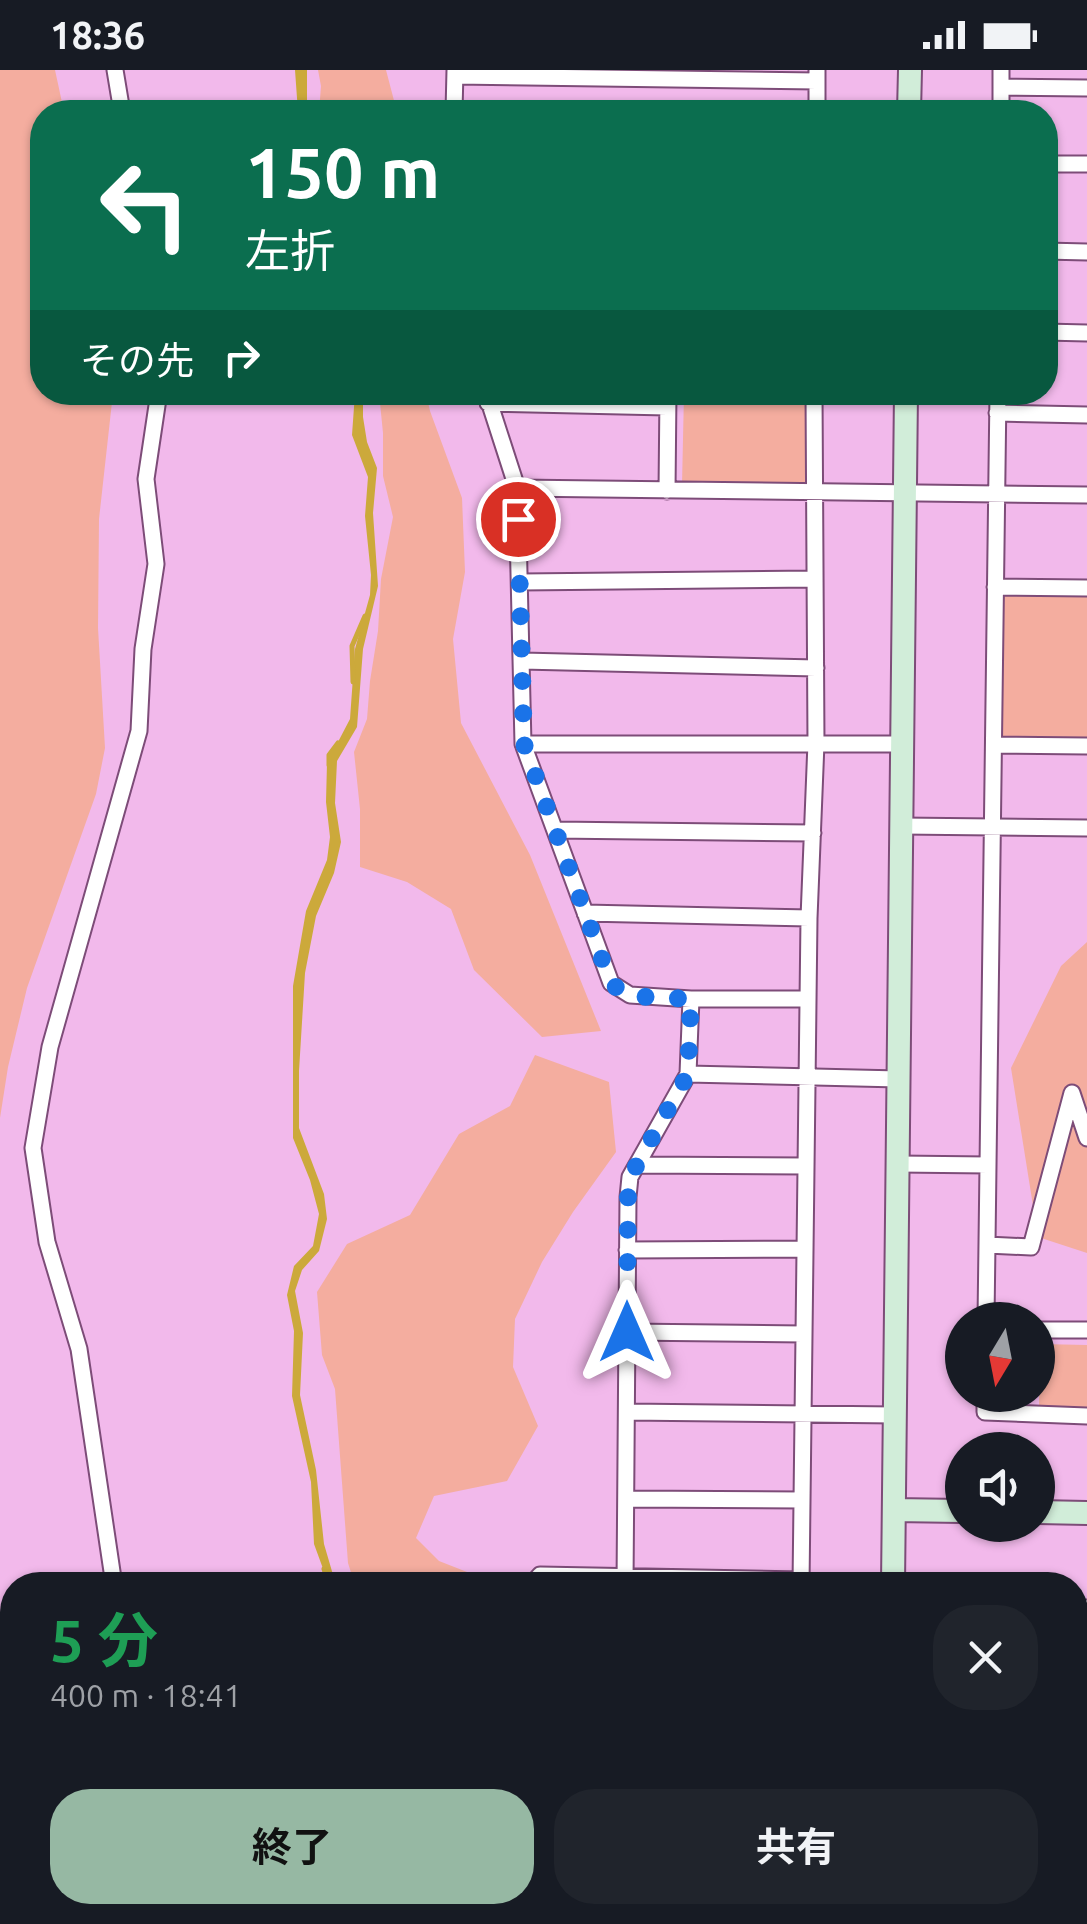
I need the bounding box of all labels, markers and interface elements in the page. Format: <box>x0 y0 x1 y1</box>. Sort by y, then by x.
text: 18:36 <box>50 14 145 56</box>
text: 150 m <box>245 133 440 211</box>
icon: left <box>80 140 210 270</box>
text: 左折 <box>245 225 335 276</box>
icon: right <box>214 330 269 385</box>
text: その先 <box>80 339 194 381</box>
pin <box>476 477 561 562</box>
icon: arrive <box>491 492 546 547</box>
position arrow <box>575 1280 679 1384</box>
north arrow <box>945 1302 1055 1412</box>
map controls <box>945 1302 1055 1542</box>
button: sound <box>945 1432 1055 1542</box>
button: close <box>933 1605 1038 1710</box>
text: 5 分 <box>50 1606 158 1673</box>
text: 400 m · 18:41 <box>50 1677 242 1713</box>
button: 終了 <box>50 1789 534 1904</box>
button: 共有 <box>554 1789 1038 1904</box>

